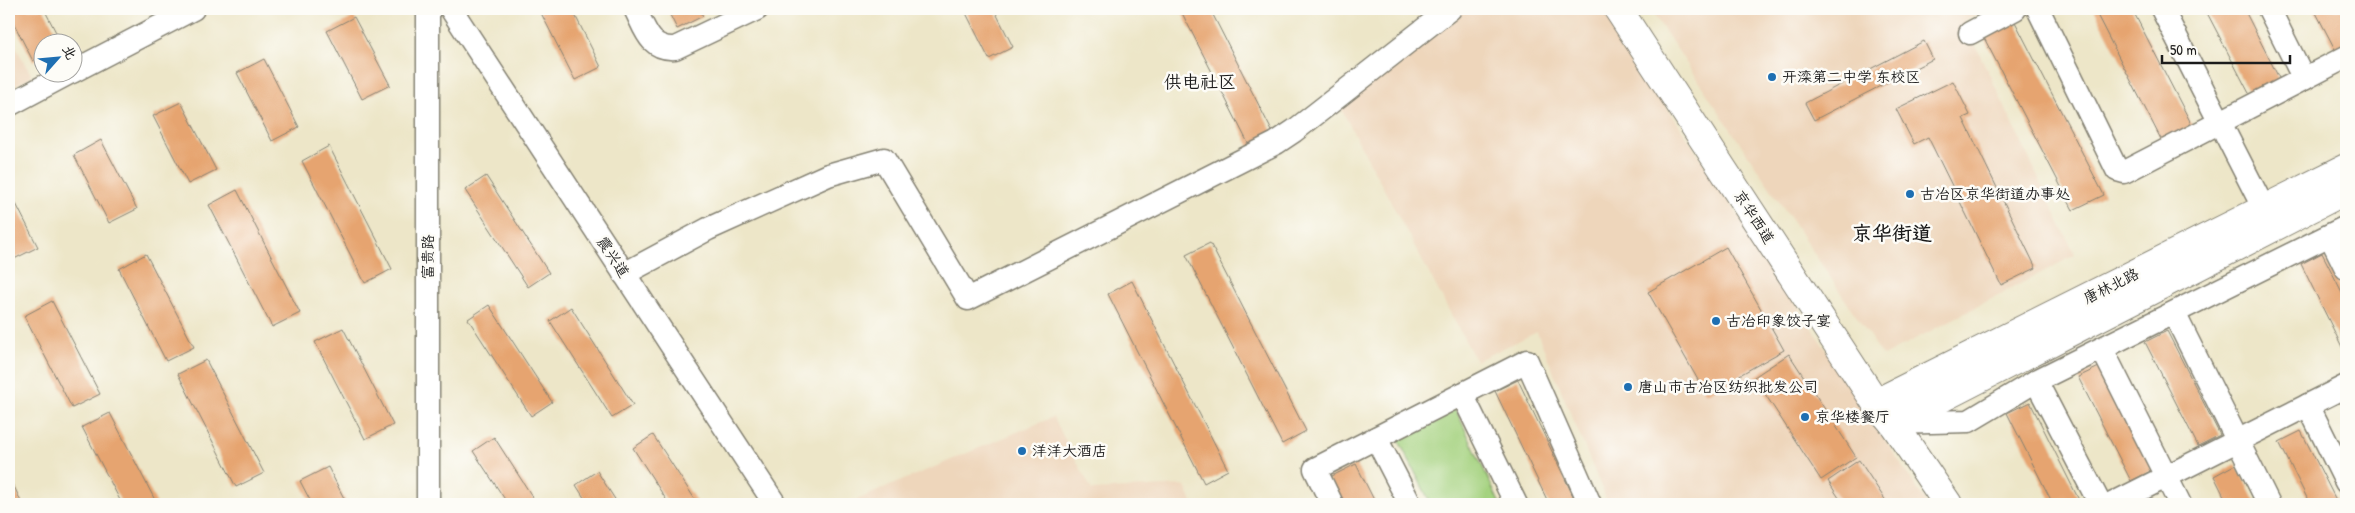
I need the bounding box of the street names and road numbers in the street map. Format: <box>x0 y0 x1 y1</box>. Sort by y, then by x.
street label: 京华西道 <box>1729 186 1780 248</box>
street label: 震兴道 <box>592 232 634 281</box>
street label: 富贵路 <box>417 234 438 280</box>
street label: 唐林北路 <box>2079 263 2142 309</box>

